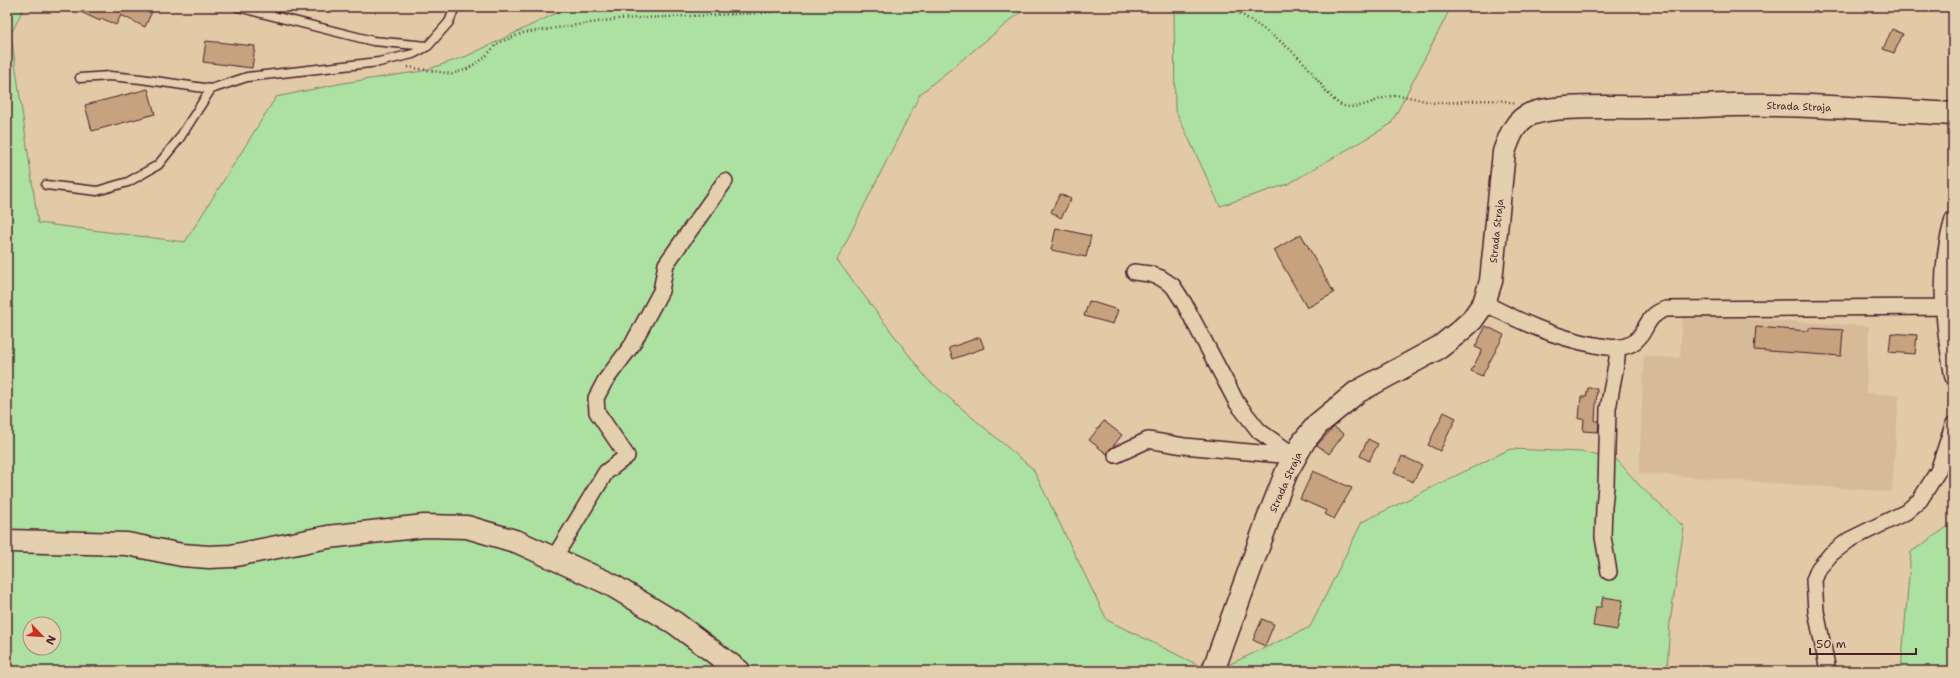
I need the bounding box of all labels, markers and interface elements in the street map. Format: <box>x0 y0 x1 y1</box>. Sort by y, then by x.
street label: Strada Straja <box>1766 99 1832 114</box>
street label: Strada Straja <box>1487 197 1506 264</box>
street label: Strada Straja <box>1266 449 1305 514</box>
north arrow <box>22 616 62 656</box>
scale bar <box>1810 630 1916 656</box>
text: N <box>42 633 59 647</box>
text: 50 m <box>1816 636 1846 652</box>

